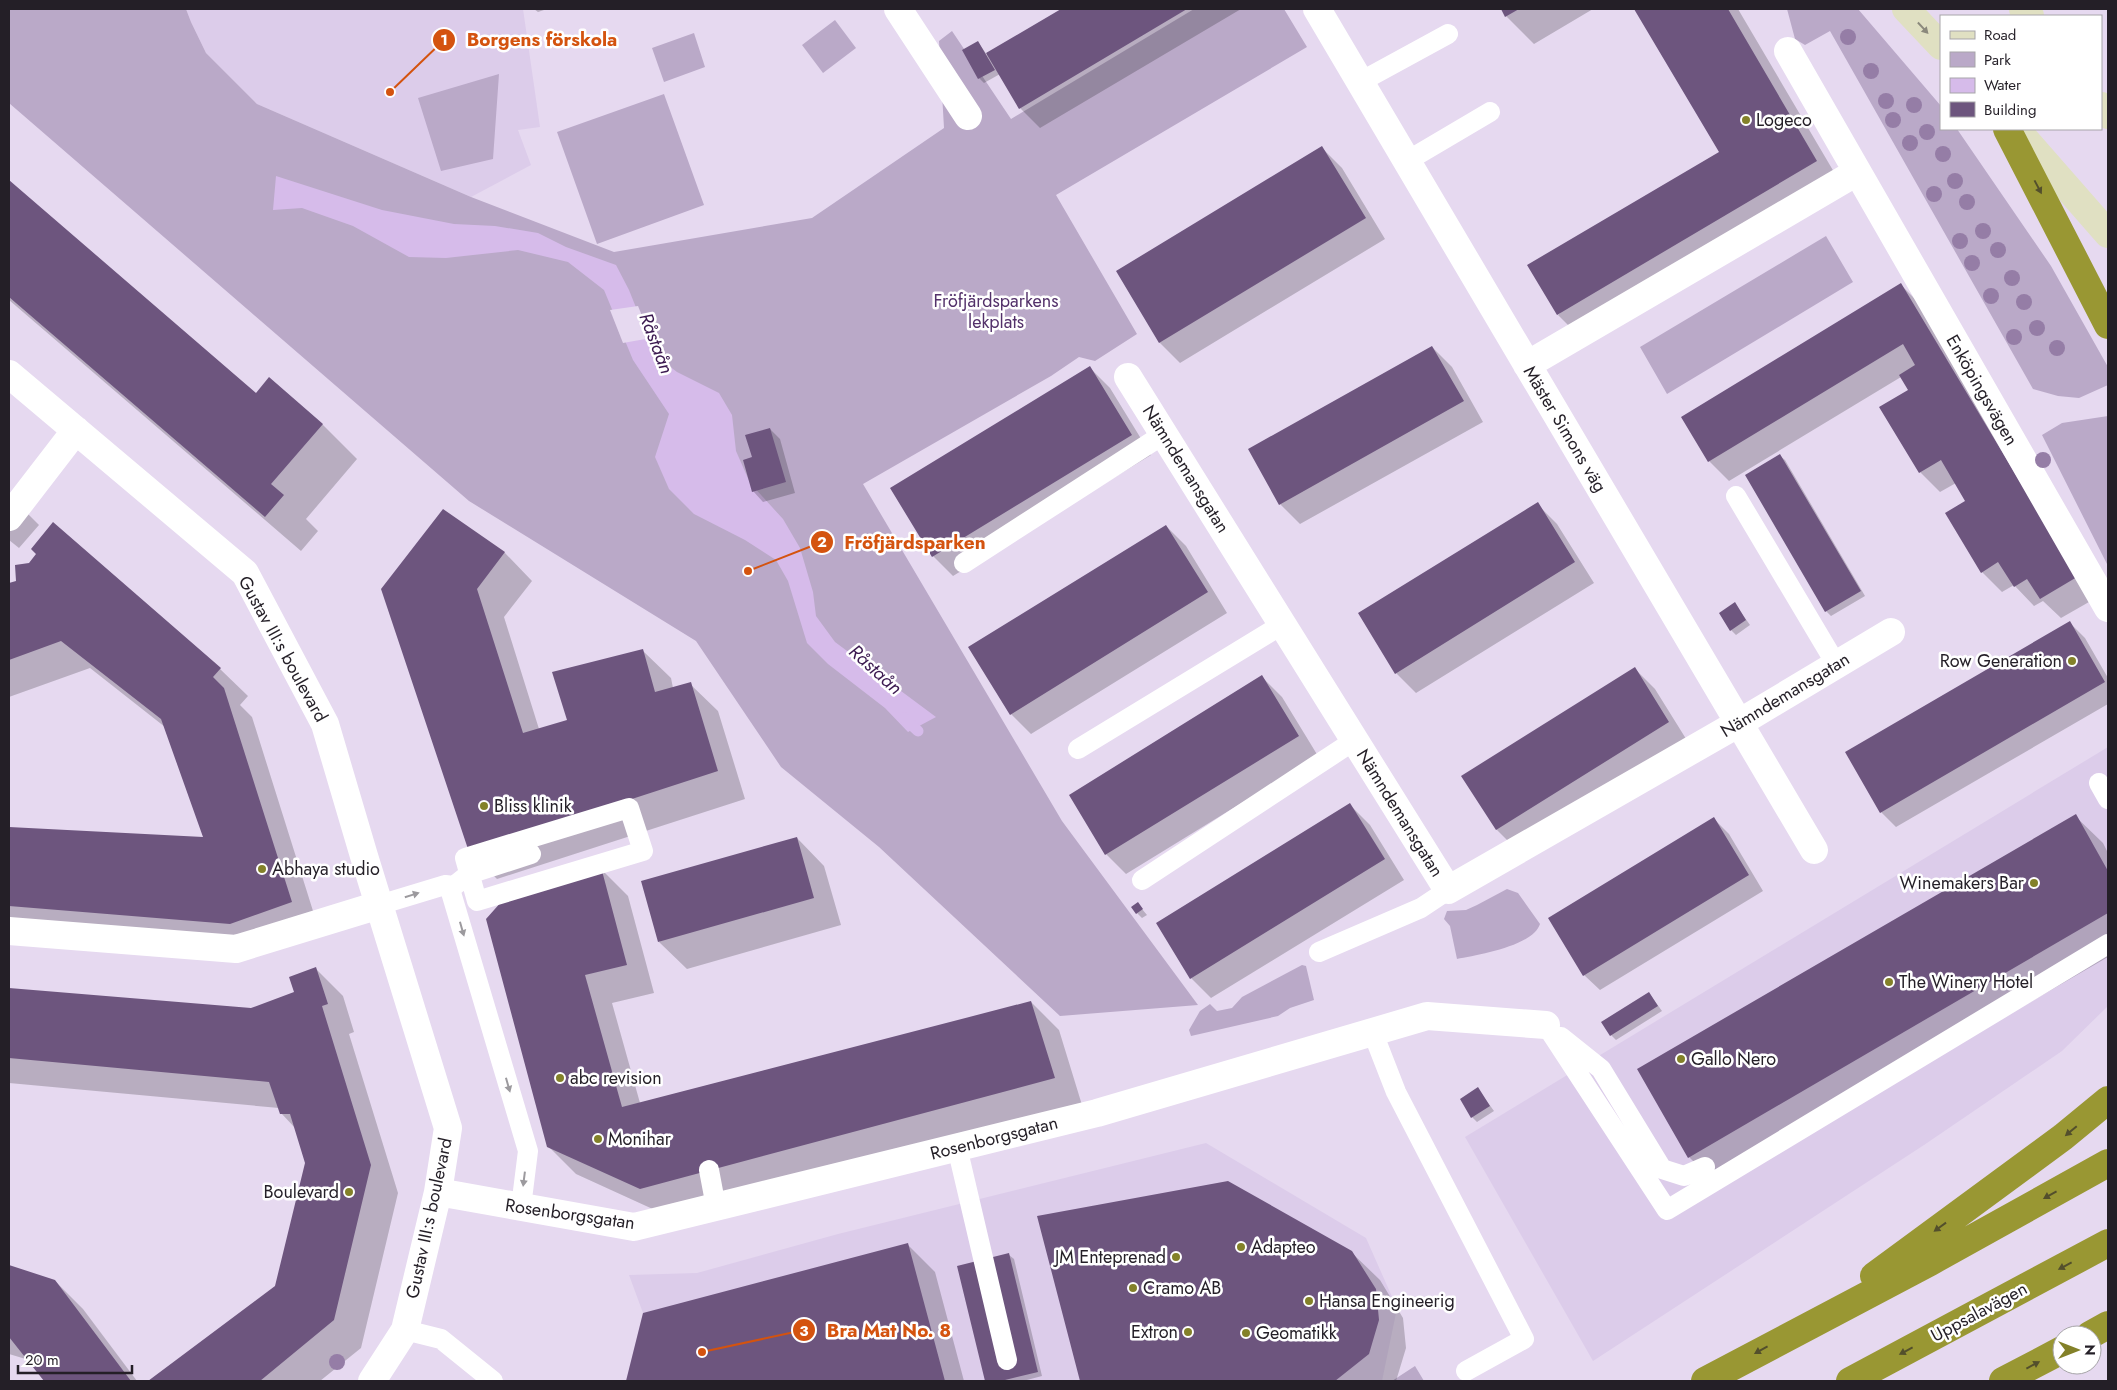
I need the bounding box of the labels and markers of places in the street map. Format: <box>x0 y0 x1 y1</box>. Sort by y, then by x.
callout: Borgens förskola <box>432 23 627 57</box>
place label: Logeco <box>1756 107 1812 133</box>
marker: Logeco <box>1740 114 1752 126</box>
callout: Fröfjärdsparken <box>809 525 995 559</box>
place label: Row Generation <box>1940 648 2062 674</box>
marker: Row Generation <box>2066 655 2078 667</box>
place label: Bliss klinik <box>494 793 572 819</box>
marker: Bliss klinik <box>478 800 490 812</box>
place label: Abhaya studio <box>272 856 380 882</box>
marker: Abhaya studio <box>256 863 268 875</box>
place label: Winemakers Bar <box>1899 870 2025 896</box>
marker: Winemakers Bar <box>2028 877 2040 889</box>
place label: The Winery Hotel <box>1899 969 2033 995</box>
marker: The Winery Hotel <box>1883 976 1895 988</box>
place label: Gallo Nero <box>1691 1046 1776 1072</box>
marker: Gallo Nero <box>1675 1053 1687 1065</box>
place label: abc revision <box>570 1065 662 1091</box>
marker: abc revision <box>554 1072 566 1084</box>
place label: Monihar <box>608 1126 672 1152</box>
marker: Monihar <box>592 1133 604 1145</box>
place label: Boulevard <box>264 1179 339 1205</box>
marker: Boulevard <box>343 1186 355 1198</box>
place label: Adapteo <box>1251 1234 1316 1260</box>
marker: Adapteo <box>1235 1241 1247 1253</box>
place label: JM Enteprenad <box>1053 1244 1166 1270</box>
marker: JM Enteprenad <box>1170 1251 1182 1263</box>
place label: Cramo AB <box>1143 1275 1221 1301</box>
marker: Cramo AB <box>1127 1282 1139 1294</box>
place label: Hansa Engineerig <box>1319 1288 1455 1314</box>
marker: Hansa Engineerig <box>1303 1295 1315 1307</box>
callout: Bra Mat No. 8 <box>791 1313 961 1347</box>
place label: Extron <box>1131 1319 1178 1345</box>
place label: Geomatikk <box>1256 1320 1337 1346</box>
marker: Extron <box>1182 1326 1194 1338</box>
marker: Geomatikk <box>1240 1327 1252 1339</box>

